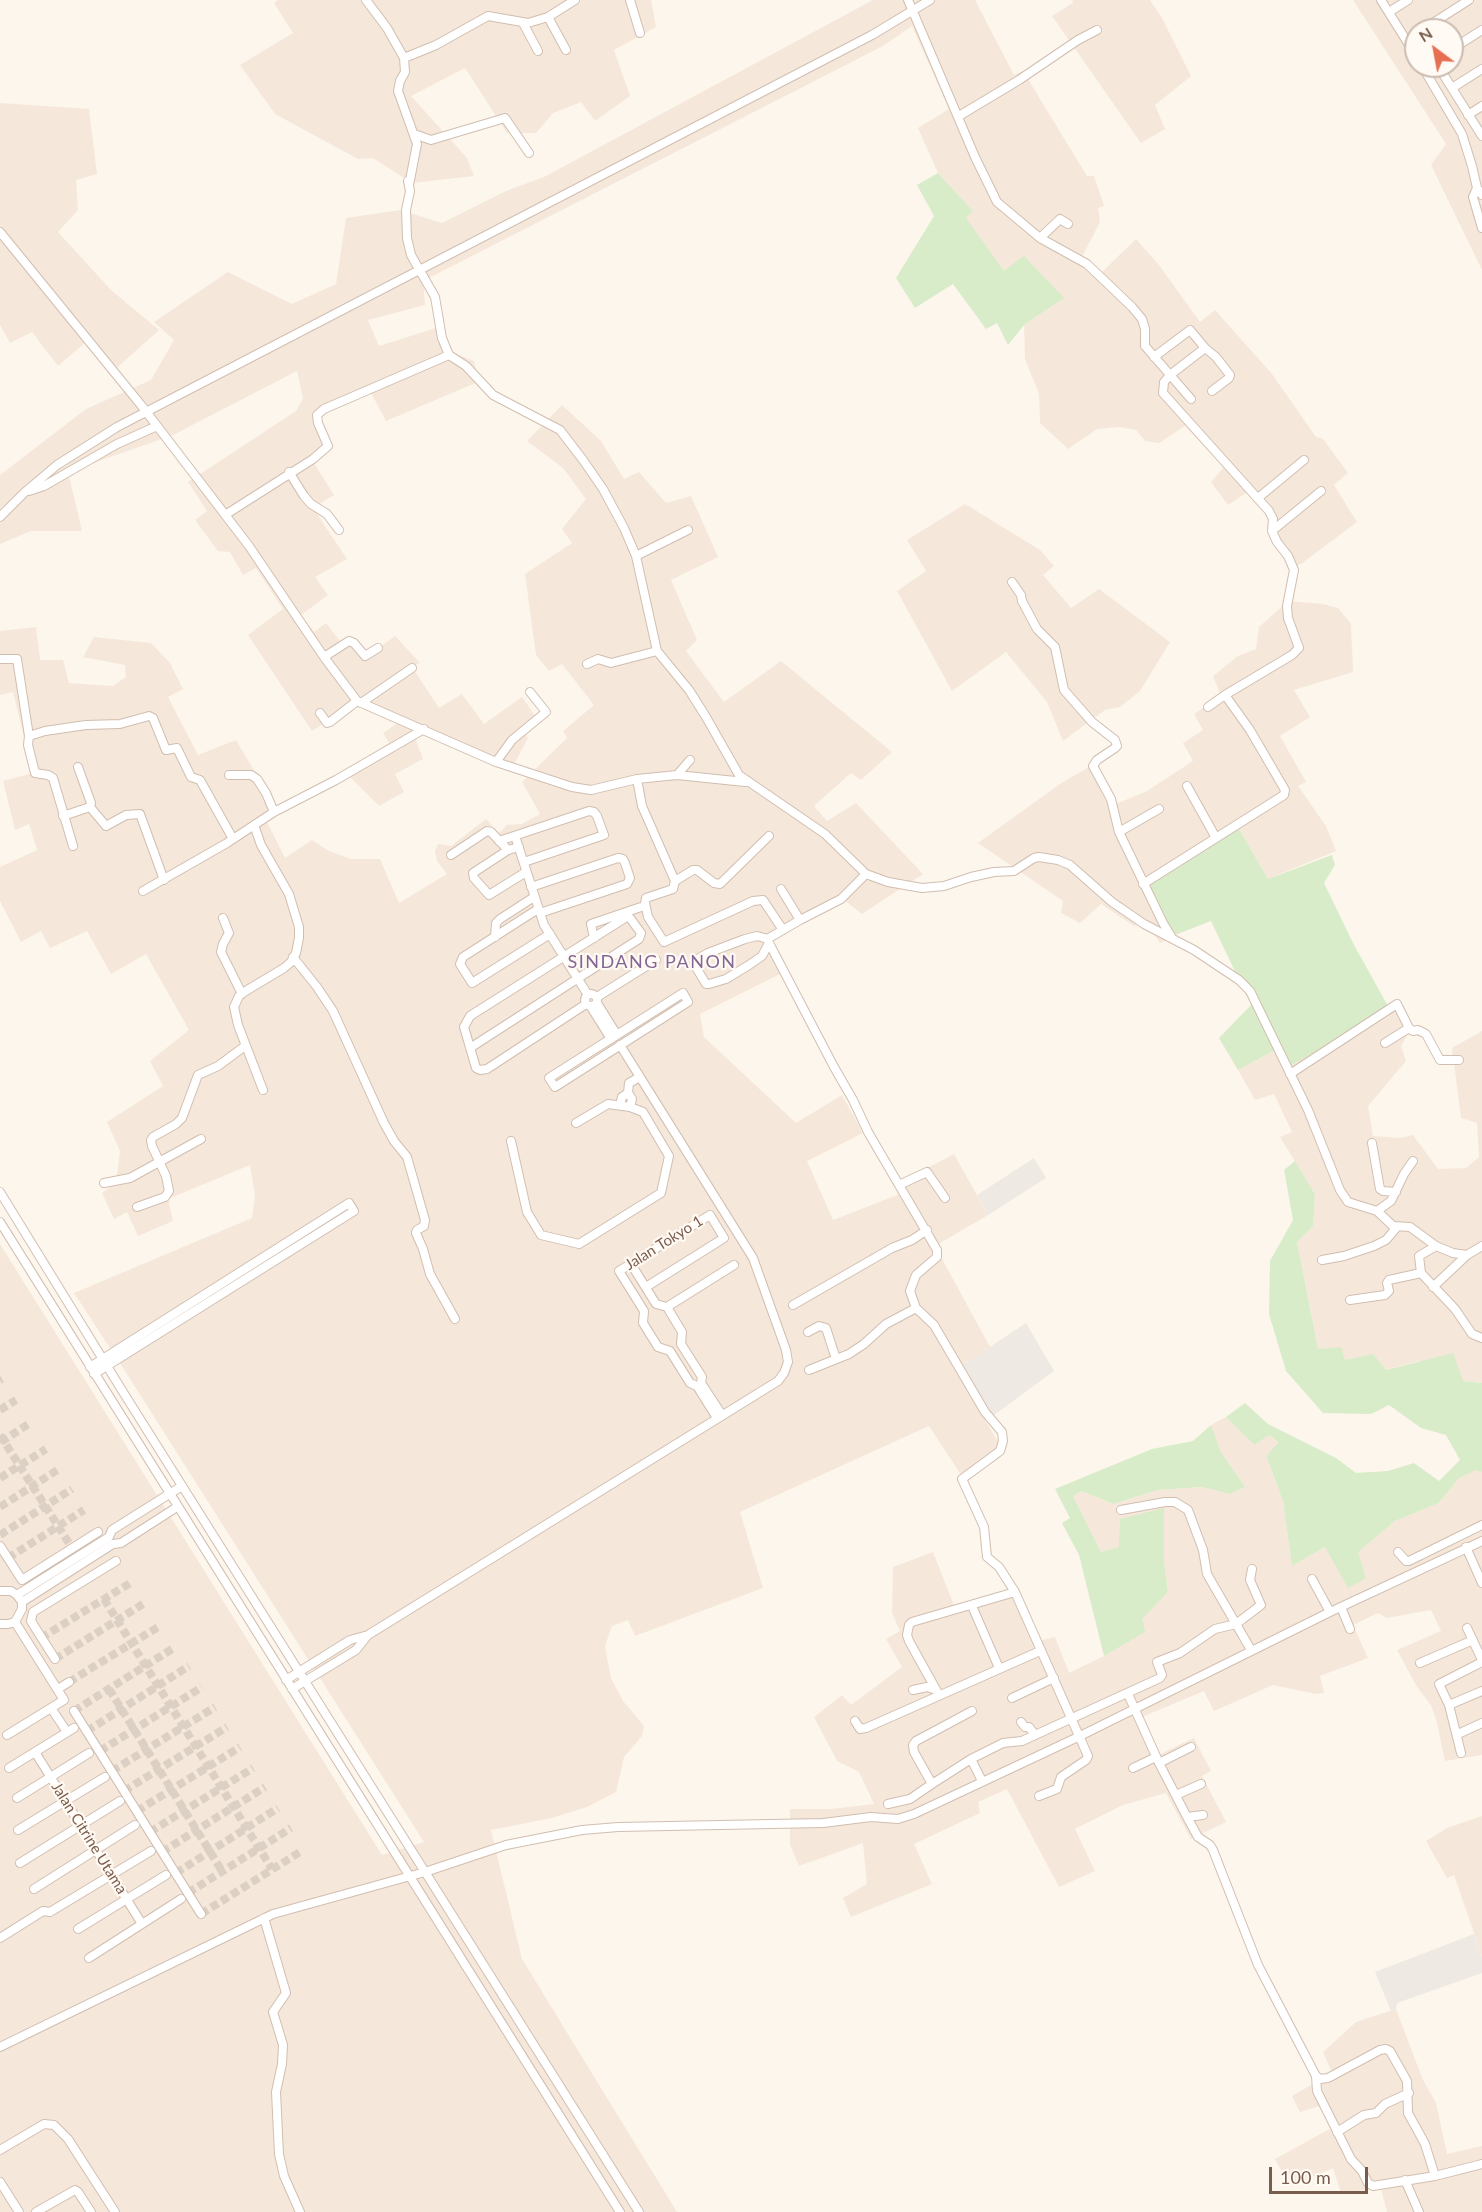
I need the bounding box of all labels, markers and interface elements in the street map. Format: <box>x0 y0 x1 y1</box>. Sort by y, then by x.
north arrow <box>1404 18 1464 78</box>
text: N <box>1415 23 1436 45</box>
district label: SINDANG PANON <box>567 951 737 973</box>
street label: Jalan Tokyo 1 <box>622 1212 706 1274</box>
street label: Jalan Citrine Utama <box>47 1779 131 1897</box>
scale bar <box>1272 2155 1371 2193</box>
text: 100 m <box>1280 2166 1331 2188</box>

